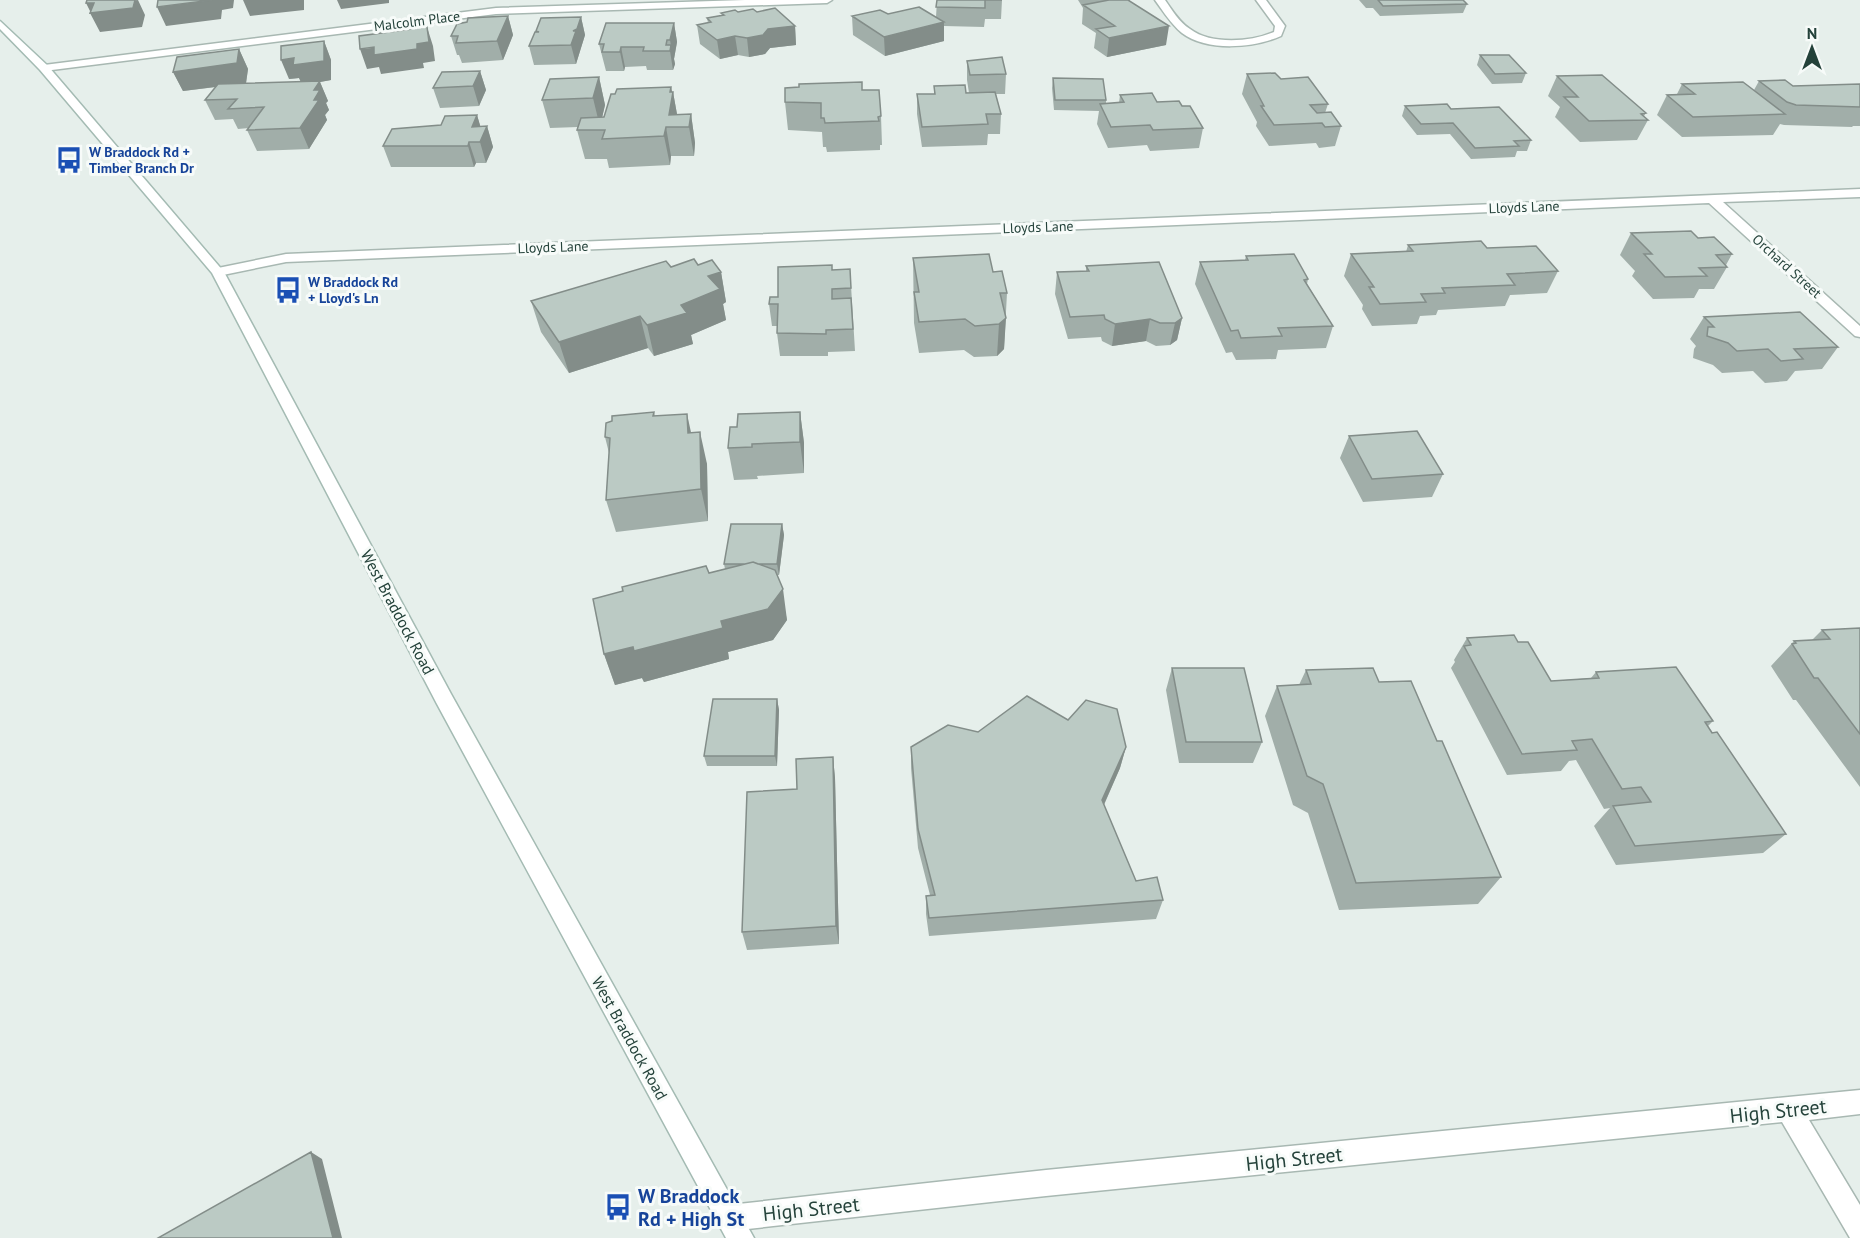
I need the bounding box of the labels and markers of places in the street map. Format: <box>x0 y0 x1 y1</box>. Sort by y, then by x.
place label: W Braddock Rd + Timber Branch Dr <box>89 143 194 177</box>
bus stop icon: W Braddock Rd + Timber Branch Dr <box>54 145 84 175</box>
place label: W Braddock Rd + Lloyd's Ln <box>308 273 398 307</box>
bus stop icon: W Braddock Rd + Lloyd's Ln <box>273 275 303 305</box>
place label: W Braddock Rd + High St <box>638 1183 744 1232</box>
bus stop icon: W Braddock Rd + High St <box>603 1192 633 1222</box>

